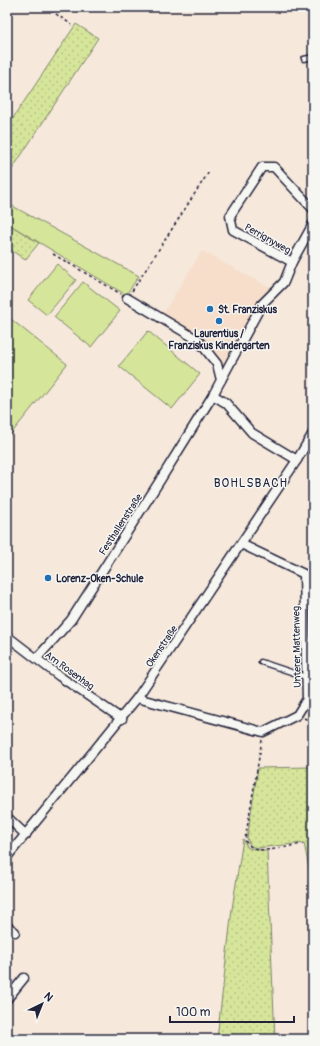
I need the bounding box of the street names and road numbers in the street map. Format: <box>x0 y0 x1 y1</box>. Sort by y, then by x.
street label: Perrignyweg <box>242 221 293 256</box>
street label: Festhallenstraße <box>97 492 145 557</box>
street label: Unterer Mattenweg <box>290 606 304 688</box>
street label: Okenstraße <box>143 623 180 670</box>
street label: Am Rosenhag <box>43 649 96 693</box>

